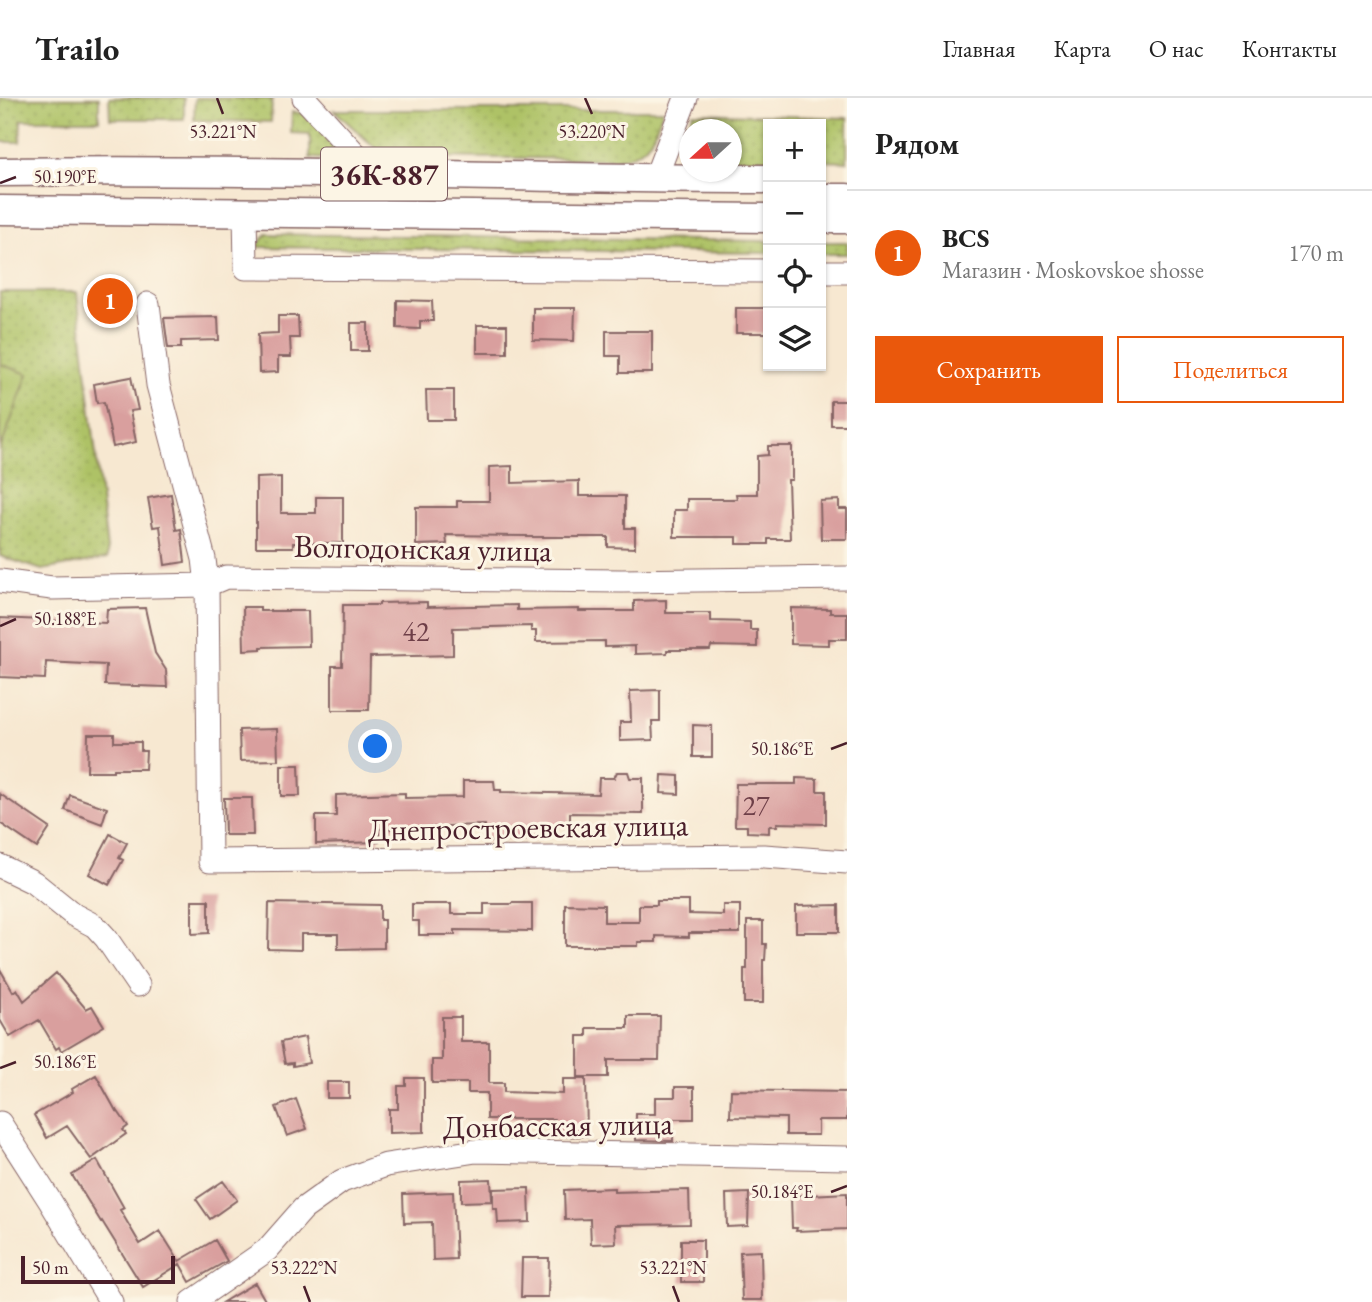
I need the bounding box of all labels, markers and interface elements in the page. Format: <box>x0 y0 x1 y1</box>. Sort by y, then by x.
text: Trailo <box>35 27 119 70</box>
text: Главная <box>942 33 1016 64</box>
text: Карта <box>1054 33 1111 64</box>
text: О нас <box>1149 33 1204 64</box>
text: Контакты <box>1242 33 1337 64</box>
north arrow <box>679 119 742 182</box>
map controls <box>763 119 826 371</box>
button: + <box>763 119 826 182</box>
text: 53.221°N <box>190 120 257 143</box>
text: 53.220°N <box>559 120 626 143</box>
text: Рядом <box>875 124 959 163</box>
road number: 36К-887 <box>321 148 447 200</box>
text: 50.190°E <box>34 165 96 188</box>
button: − <box>763 182 826 245</box>
text: BCS <box>942 221 990 255</box>
text: 1 <box>892 238 904 268</box>
text: 170 m <box>1288 238 1344 268</box>
button: locate <box>763 245 826 308</box>
text: Магазин · Moskovskoe shosse <box>942 255 1204 285</box>
pin: 1 <box>87 275 133 327</box>
button: layers <box>763 308 826 371</box>
button: Сохранить <box>875 336 1103 403</box>
button: Поделиться <box>1117 336 1344 403</box>
street label: Волгодонская улица <box>294 525 553 571</box>
text: 50.188°E <box>34 607 96 630</box>
house number: 42 <box>403 613 430 649</box>
your location <box>358 729 392 763</box>
text: 50.186°E <box>751 737 813 760</box>
house number: 27 <box>743 787 770 823</box>
street label: Днепростроевская улица <box>367 803 689 851</box>
text: 50.186°E <box>34 1050 96 1073</box>
street label: Донбасская улица <box>443 1102 674 1148</box>
text: 50.184°E <box>751 1180 813 1203</box>
scale bar <box>21 1253 175 1285</box>
text: 50 m <box>32 1255 69 1280</box>
text: 53.222°N <box>271 1256 338 1279</box>
text: 53.221°N <box>640 1256 707 1279</box>

